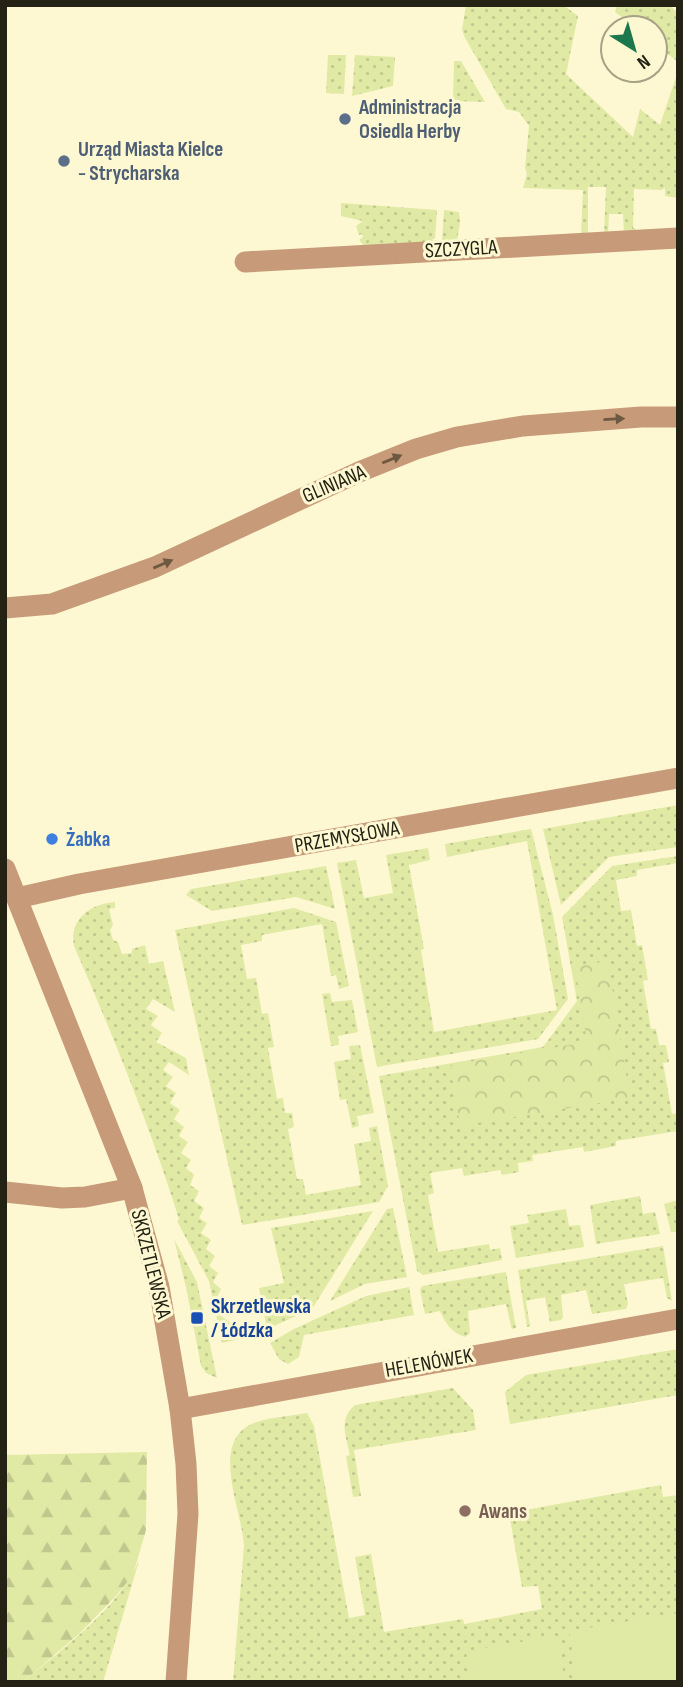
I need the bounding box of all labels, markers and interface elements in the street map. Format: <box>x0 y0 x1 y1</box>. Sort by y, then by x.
north arrow <box>599 14 669 84</box>
text: N <box>632 49 654 74</box>
place label: Administracja Osiedla Herby <box>358 95 461 144</box>
marker: Administracja Osiedla Herby <box>337 111 353 127</box>
place label: Urząd Miasta Kielce - Strycharska <box>78 137 223 186</box>
marker: Urząd Miasta Kielce - Strycharska <box>56 153 72 169</box>
street label: SZCZYGLA <box>424 235 499 263</box>
one-way arrow <box>603 413 625 424</box>
one-way arrow <box>381 454 402 465</box>
street label: GLINIANA <box>299 459 370 508</box>
one-way arrow <box>152 558 173 569</box>
street label: PRZEMYSŁOWA <box>293 815 402 858</box>
place label: Żabka <box>66 827 110 852</box>
marker: Żabka <box>44 831 60 847</box>
street label: SKRZETLEWSKA <box>125 1207 177 1322</box>
place label: Skrzetlewska / Łódzka <box>211 1294 311 1343</box>
marker: Skrzetlewska / Łódzka <box>189 1310 205 1326</box>
street label: HELENÓWEK <box>383 1343 475 1383</box>
place label: Awans <box>478 1499 527 1524</box>
marker: Awans <box>457 1503 473 1519</box>

